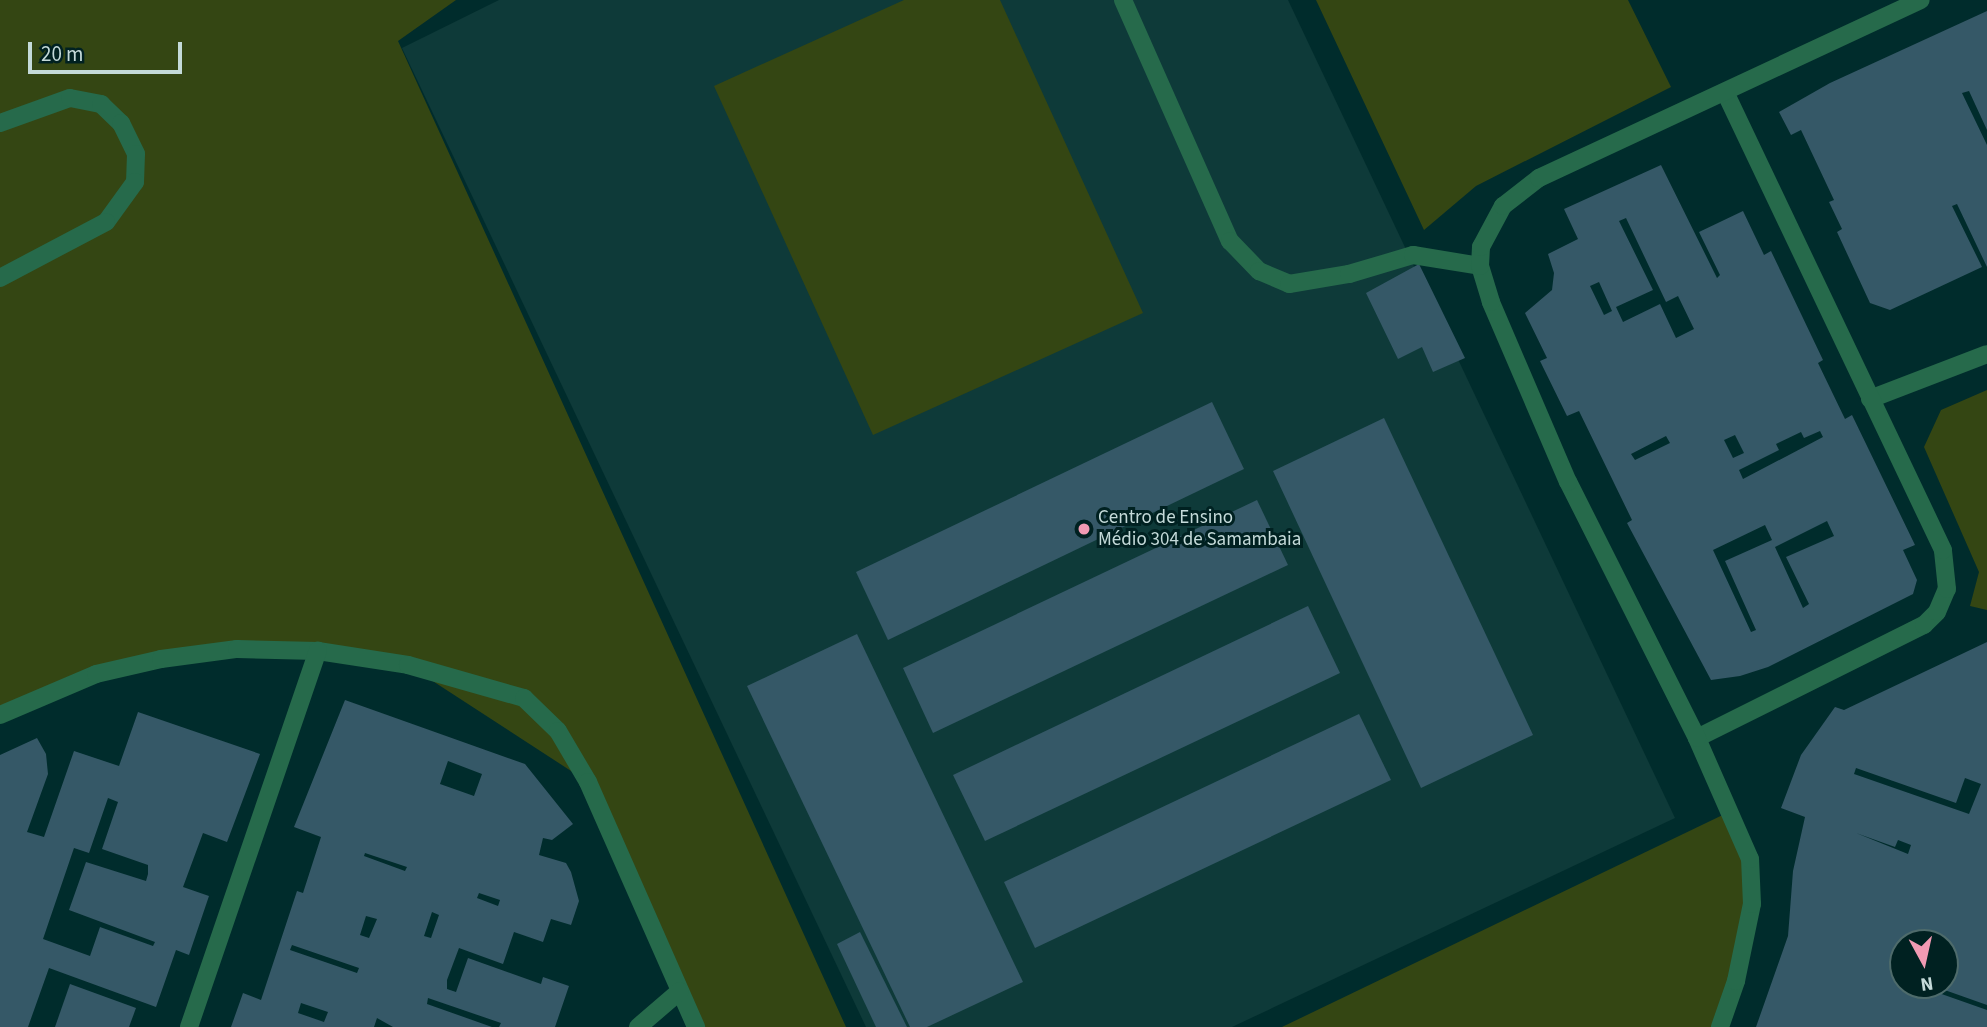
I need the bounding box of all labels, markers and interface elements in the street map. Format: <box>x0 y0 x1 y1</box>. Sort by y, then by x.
scale bar <box>32 28 186 72</box>
text: 20 m <box>41 39 83 69</box>
place label: Centro de Ensino Médio 304 de Samambaia <box>1098 507 1301 551</box>
marker: Centro de Ensino Médio 304 de Samambaia <box>1076 521 1092 537</box>
north arrow <box>1889 929 1959 999</box>
text: N <box>1919 969 1935 998</box>

